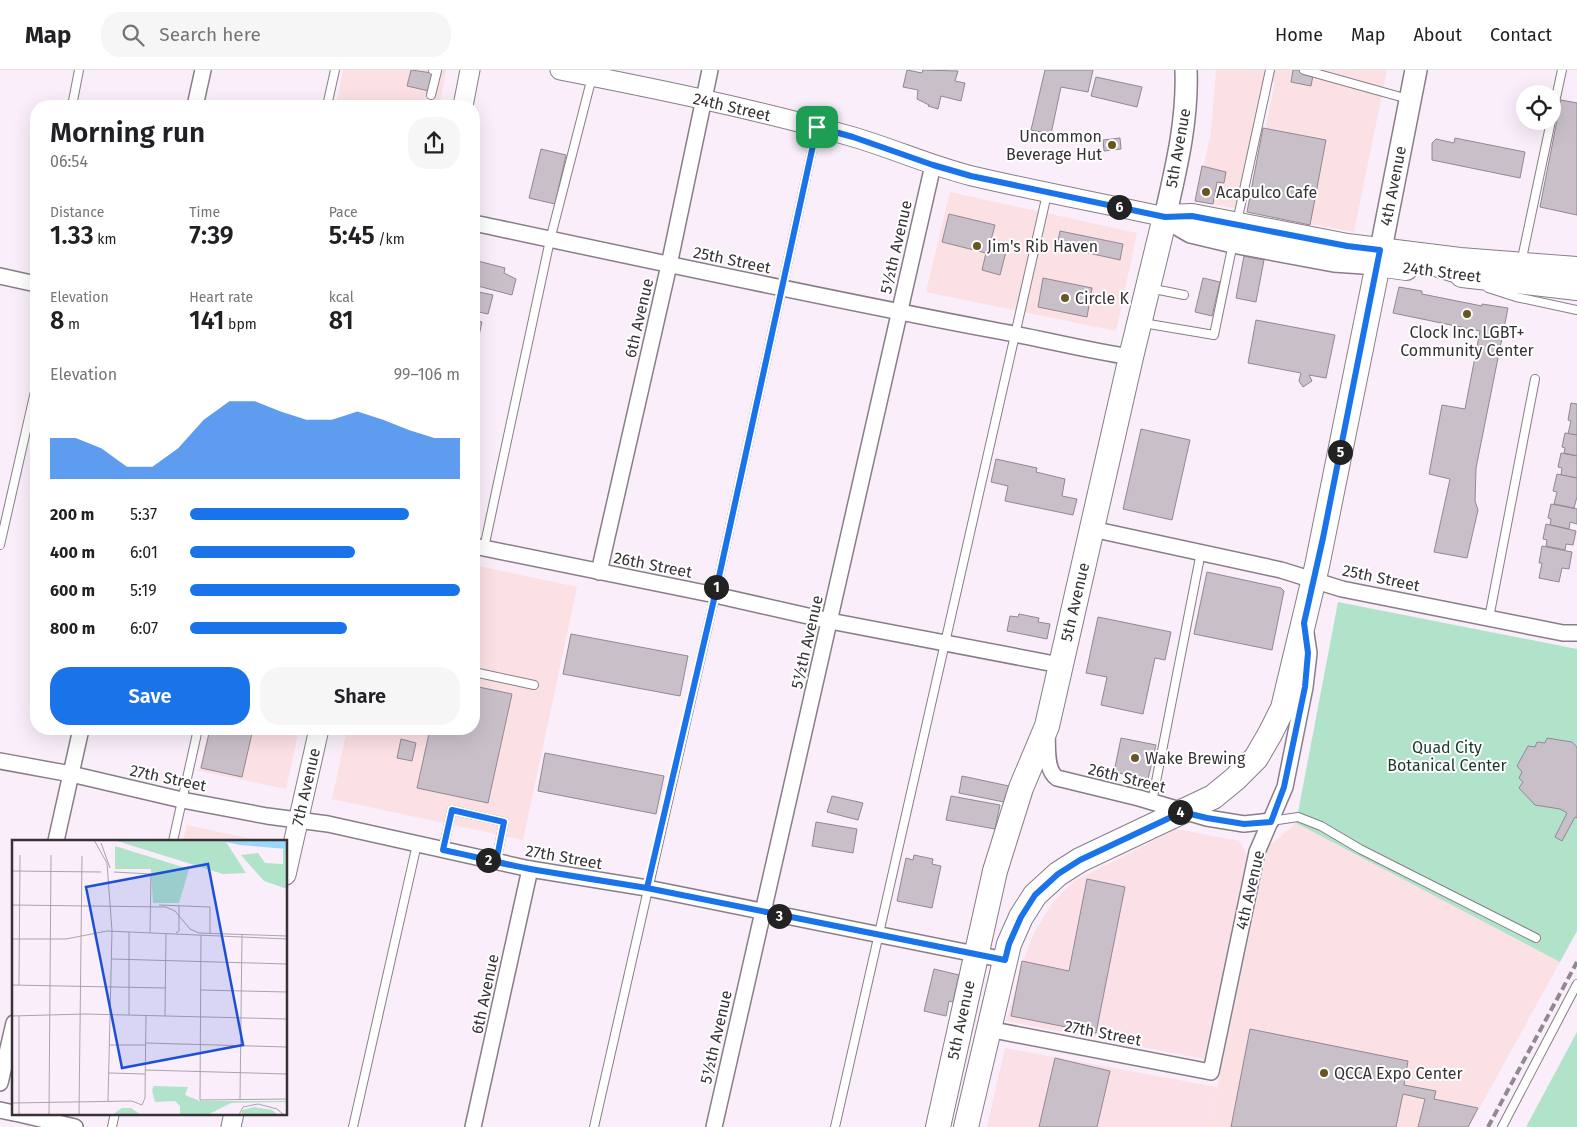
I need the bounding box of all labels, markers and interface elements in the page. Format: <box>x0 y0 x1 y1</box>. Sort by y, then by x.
search box <box>101 12 451 57</box>
text: Map <box>25 21 71 49</box>
icon: search <box>119 21 147 49</box>
text: Search here <box>159 23 261 46</box>
text: Home <box>1275 24 1323 46</box>
text: Map <box>1351 24 1385 46</box>
text: About <box>1413 24 1462 46</box>
text: Contact <box>1490 24 1552 46</box>
map controls <box>1516 85 1561 130</box>
button: locate <box>1516 85 1561 130</box>
street label: 24th Street <box>691 89 773 125</box>
pin <box>796 106 838 148</box>
street label: 5th Avenue <box>1162 107 1194 189</box>
icon: arrive <box>803 113 831 141</box>
text: Morning run <box>50 116 205 149</box>
button: share <box>408 117 460 169</box>
place label: Uncommon Beverage Hut <box>1006 127 1102 164</box>
marker: Uncommon Beverage Hut <box>1106 139 1118 151</box>
street label: 4th Avenue <box>1376 144 1410 228</box>
text: 06:54 <box>50 152 88 171</box>
place label: Acapulco Cafe <box>1216 183 1317 202</box>
marker: Acapulco Cafe <box>1200 186 1212 198</box>
pin: 6 <box>1106 194 1132 220</box>
street label: 5½th Avenue <box>876 198 916 296</box>
text: 6 <box>1116 199 1123 216</box>
text: Distance <box>50 204 104 221</box>
text: Time <box>189 204 220 221</box>
text: Pace <box>329 204 358 221</box>
text: 1.33 <box>50 221 94 251</box>
text: 7:39 <box>189 221 234 251</box>
text: 5:45 <box>329 221 375 251</box>
text: km <box>94 231 116 248</box>
text: /km <box>375 231 405 248</box>
place label: Jim's Rib Haven <box>987 237 1098 256</box>
marker: Jim's Rib Haven <box>971 240 983 252</box>
street label: 25th Street <box>692 243 773 278</box>
street label: 24th Street <box>1402 258 1482 286</box>
street label: 6th Avenue <box>621 276 657 360</box>
text: Elevation <box>50 289 109 306</box>
text: Heart rate <box>189 289 253 306</box>
text: kcal <box>329 289 354 306</box>
place label: Circle K <box>1075 289 1129 308</box>
marker: Circle K <box>1059 292 1071 304</box>
text: 8 <box>50 306 64 336</box>
text: 141 <box>189 306 224 336</box>
text: 81 <box>329 306 354 336</box>
marker: Clock Inc. LGBT+ Community Center <box>1461 308 1473 320</box>
text: m <box>64 316 80 333</box>
text: bpm <box>224 316 257 333</box>
place label: Clock Inc. LGBT+ Community Center <box>1400 323 1535 360</box>
text: Elevation <box>50 365 117 384</box>
text: 99–106 m <box>394 365 460 384</box>
pin: 5 <box>1328 440 1352 464</box>
text: 5 <box>1337 444 1344 461</box>
text: 200 m <box>50 505 94 524</box>
text: 5:37 <box>130 505 157 524</box>
text: 400 m <box>50 543 95 562</box>
text: 6:01 <box>130 543 158 562</box>
street label: 26th Street <box>612 548 694 582</box>
street label: 5th Avenue <box>1057 561 1093 643</box>
street label: 25th Street <box>1341 561 1422 596</box>
pin: 1 <box>704 574 728 600</box>
text: 1 <box>713 579 720 596</box>
text: 600 m <box>50 581 95 600</box>
text: 5:19 <box>130 581 157 600</box>
street label: 5½th Avenue <box>787 593 827 691</box>
text: 800 m <box>50 619 95 638</box>
text: 6:07 <box>130 619 158 638</box>
button: Save <box>50 667 250 725</box>
button: Share <box>260 667 460 725</box>
park label: Quad City Botanical Center <box>1387 738 1508 775</box>
street label: 7th Avenue <box>288 746 324 828</box>
place label: Wake Brewing <box>1145 749 1246 768</box>
marker: Wake Brewing <box>1129 752 1141 764</box>
street label: 26th Street <box>1086 759 1168 797</box>
street label: 27th Street <box>128 761 208 795</box>
pin: 4 <box>1168 800 1192 824</box>
text: 4 <box>1177 804 1184 821</box>
inset map <box>12 840 288 1114</box>
street label: 27th Street <box>524 841 604 873</box>
pin: 2 <box>476 848 500 872</box>
street label: 4th Avenue <box>1232 848 1268 932</box>
text: 2 <box>485 852 492 869</box>
pin: 3 <box>766 904 792 928</box>
text: 3 <box>776 908 783 925</box>
street label: 6th Avenue <box>467 952 503 1036</box>
street label: 5th Avenue <box>943 979 979 1061</box>
street label: 5½th Avenue <box>696 988 736 1086</box>
street label: 27th Street <box>1063 1016 1143 1050</box>
place label: QCCA Expo Center <box>1334 1064 1463 1083</box>
marker: QCCA Expo Center <box>1318 1067 1330 1079</box>

